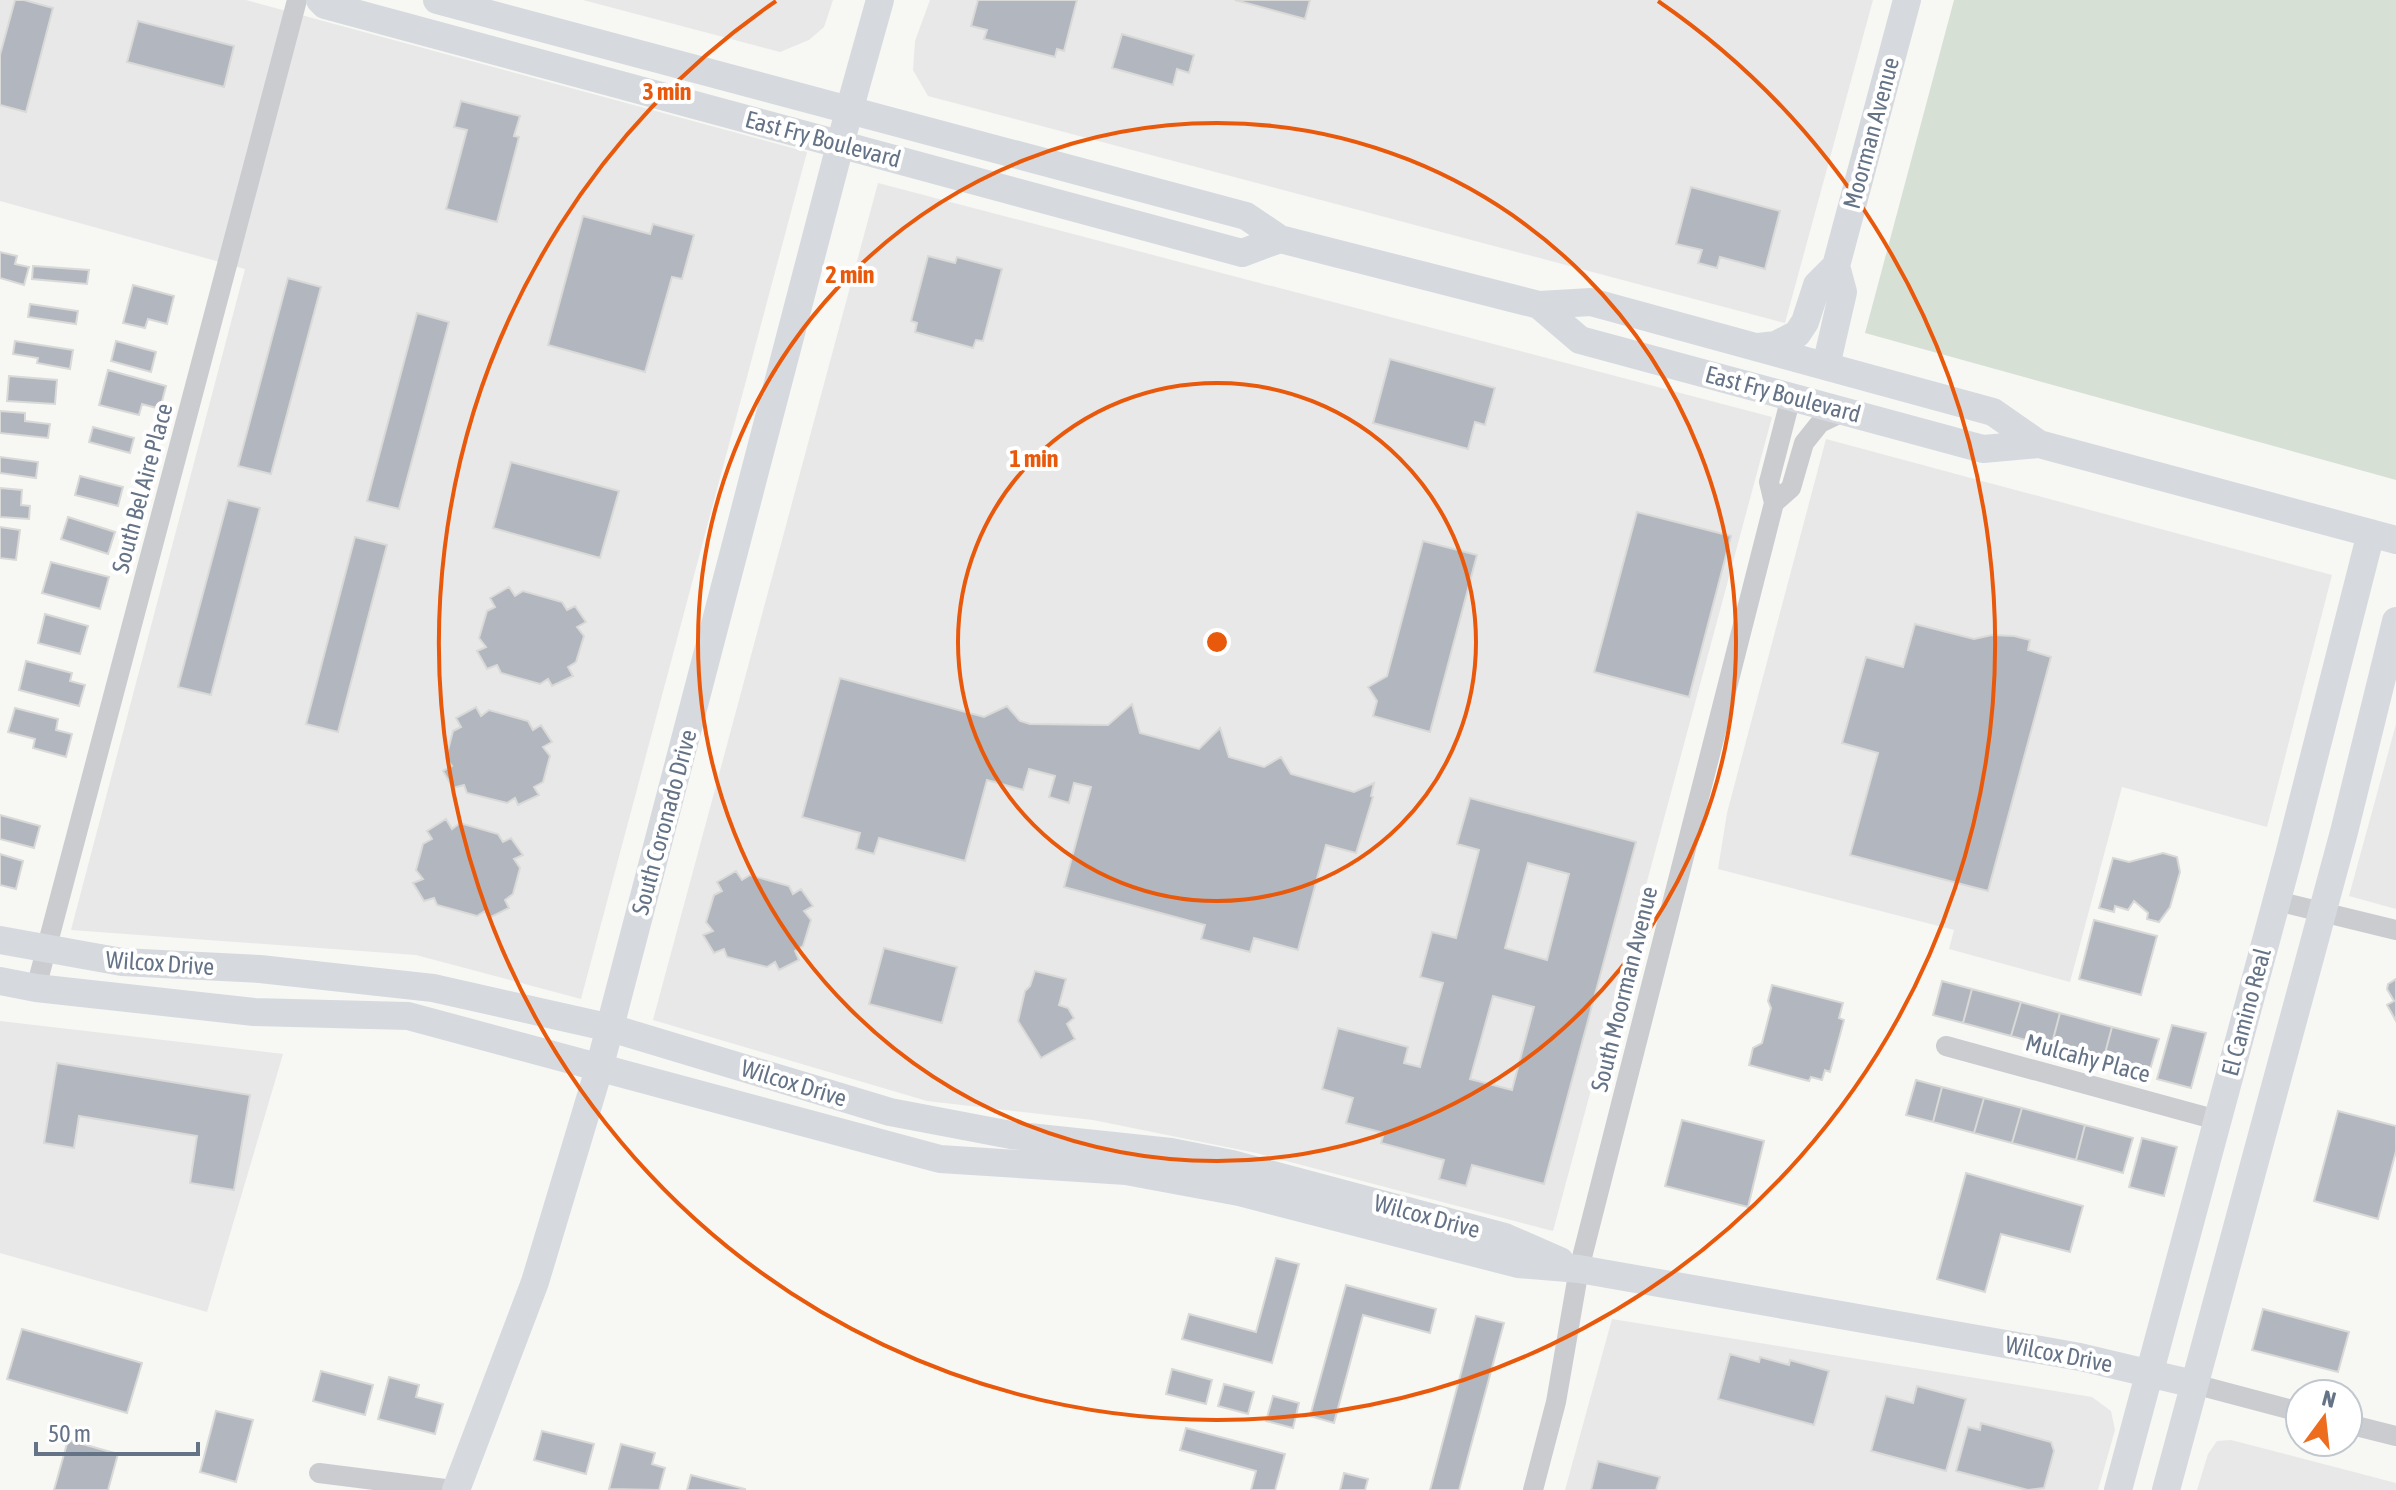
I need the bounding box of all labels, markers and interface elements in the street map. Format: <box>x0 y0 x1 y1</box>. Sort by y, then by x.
street label: Moorman Avenue <box>1838 54 1904 212</box>
text: 3 min <box>642 78 692 105</box>
street label: East Fry Boulevard <box>742 105 904 173</box>
text: 2 min <box>825 261 875 288</box>
street label: East Fry Boulevard <box>1702 360 1864 428</box>
street label: South Bel Aire Place <box>106 400 178 576</box>
text: 1 min <box>1009 445 1059 472</box>
centre of rings <box>1203 628 1231 656</box>
street label: South Coronado Drive <box>626 726 702 918</box>
street label: South Moorman Avenue <box>1585 884 1663 1094</box>
street label: El Camino Real <box>2216 945 2276 1079</box>
street label: Wilcox Drive <box>105 946 215 980</box>
street label: Mulcahy Place <box>2023 1028 2153 1088</box>
street label: Wilcox Drive <box>738 1054 850 1112</box>
street label: Wilcox Drive <box>1371 1189 1483 1243</box>
street label: Wilcox Drive <box>2003 1330 2115 1378</box>
north arrow <box>2284 1378 2364 1458</box>
text: N <box>2320 1384 2339 1413</box>
scale bar <box>36 1406 198 1456</box>
text: 50 m <box>48 1420 91 1447</box>

